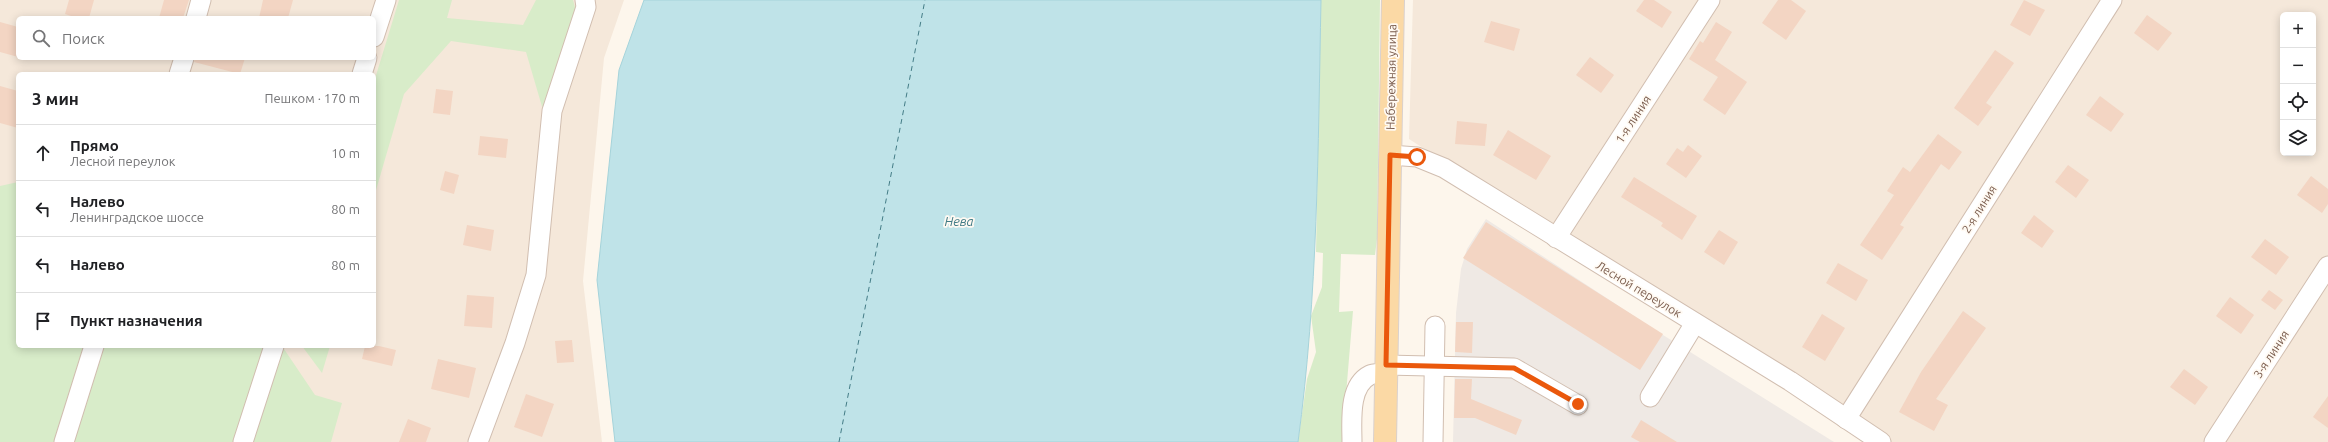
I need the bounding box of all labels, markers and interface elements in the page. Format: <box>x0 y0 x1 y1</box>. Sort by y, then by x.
map controls <box>2280 12 2316 156</box>
button: + <box>2280 12 2316 48</box>
search box <box>16 16 376 60</box>
street label: Набережная улица <box>1384 24 1398 130</box>
icon: search <box>30 27 52 49</box>
text: Поиск <box>62 30 105 47</box>
button: − <box>2280 48 2316 84</box>
button: locate <box>2280 84 2316 120</box>
text: 3 мин <box>32 89 79 108</box>
text: Пешком · 170 m <box>264 91 360 105</box>
street label: 1-я линия <box>1613 93 1653 145</box>
button: layers <box>2280 120 2316 156</box>
text: Прямо <box>70 137 119 154</box>
icon: ahead <box>32 142 54 164</box>
text: 10 m <box>331 146 360 160</box>
route start <box>1408 148 1426 166</box>
text: Лесной переулок <box>70 154 175 168</box>
street label: 2-я линия <box>1959 183 1999 235</box>
text: Налево <box>70 193 125 210</box>
icon: left <box>32 198 54 220</box>
text: 80 m <box>331 202 360 216</box>
text: Ленинградское шоссе <box>70 210 204 224</box>
water label: Нева <box>944 214 974 228</box>
icon: left <box>32 254 54 276</box>
text: Налево <box>70 256 125 273</box>
text: 80 m <box>331 258 360 272</box>
street label: Лесной переулок <box>1594 258 1684 320</box>
icon: arrive <box>32 310 54 332</box>
text: Пункт назначения <box>70 312 203 329</box>
street label: 3-я линия <box>2251 328 2291 380</box>
route end <box>1569 395 1587 413</box>

